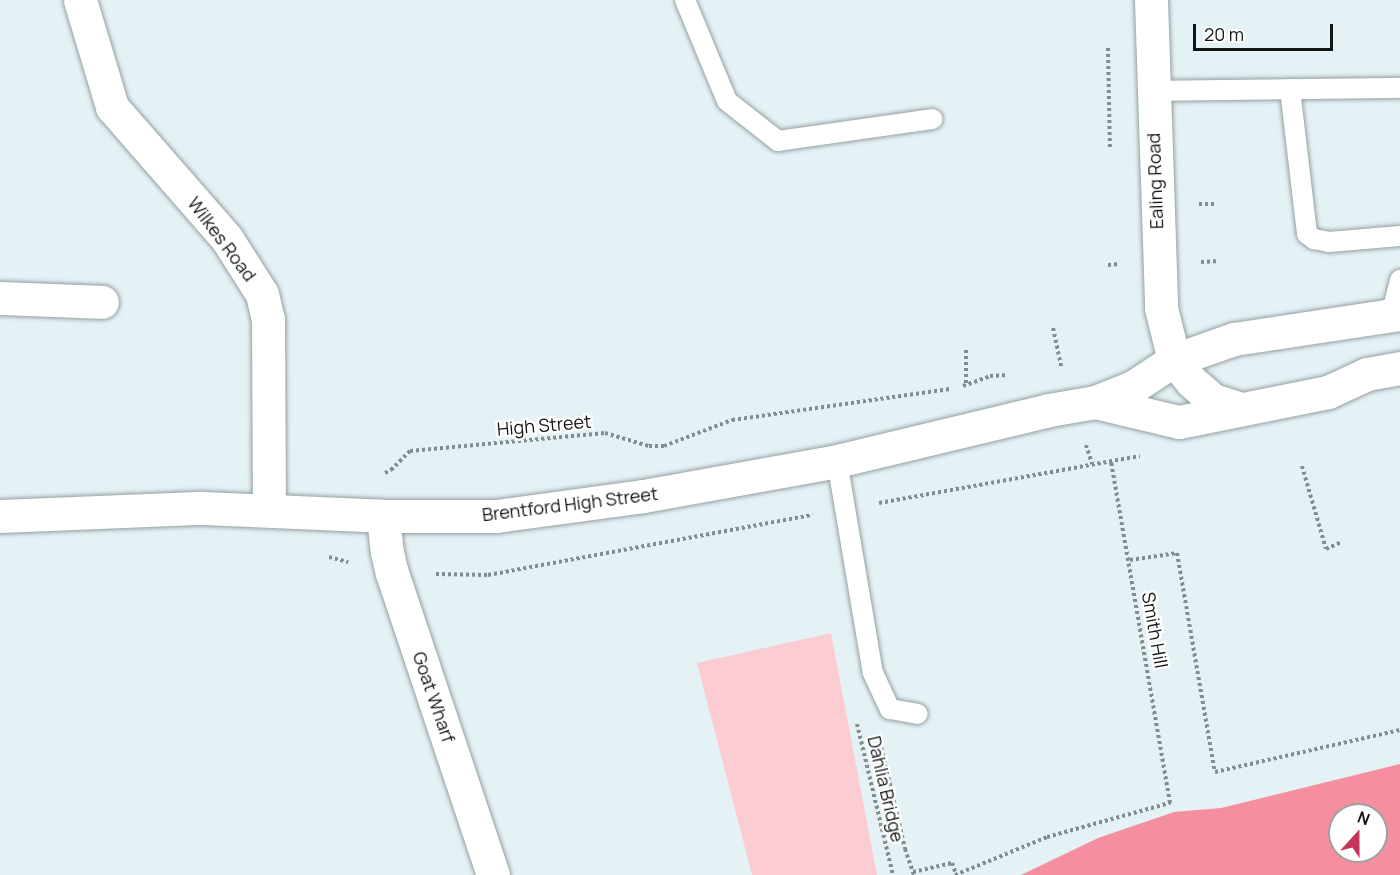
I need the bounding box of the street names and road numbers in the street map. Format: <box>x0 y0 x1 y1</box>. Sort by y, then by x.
street label: Ealing Road <box>1143 133 1167 229</box>
street label: Wilkes Road <box>183 193 261 285</box>
street label: High Street <box>496 410 592 440</box>
street label: Brentford High Street <box>481 482 659 526</box>
street label: Smith Hill <box>1138 590 1172 670</box>
street label: Goat Wharf <box>408 649 460 745</box>
street label: Dahlia Bridge <box>863 734 909 844</box>

